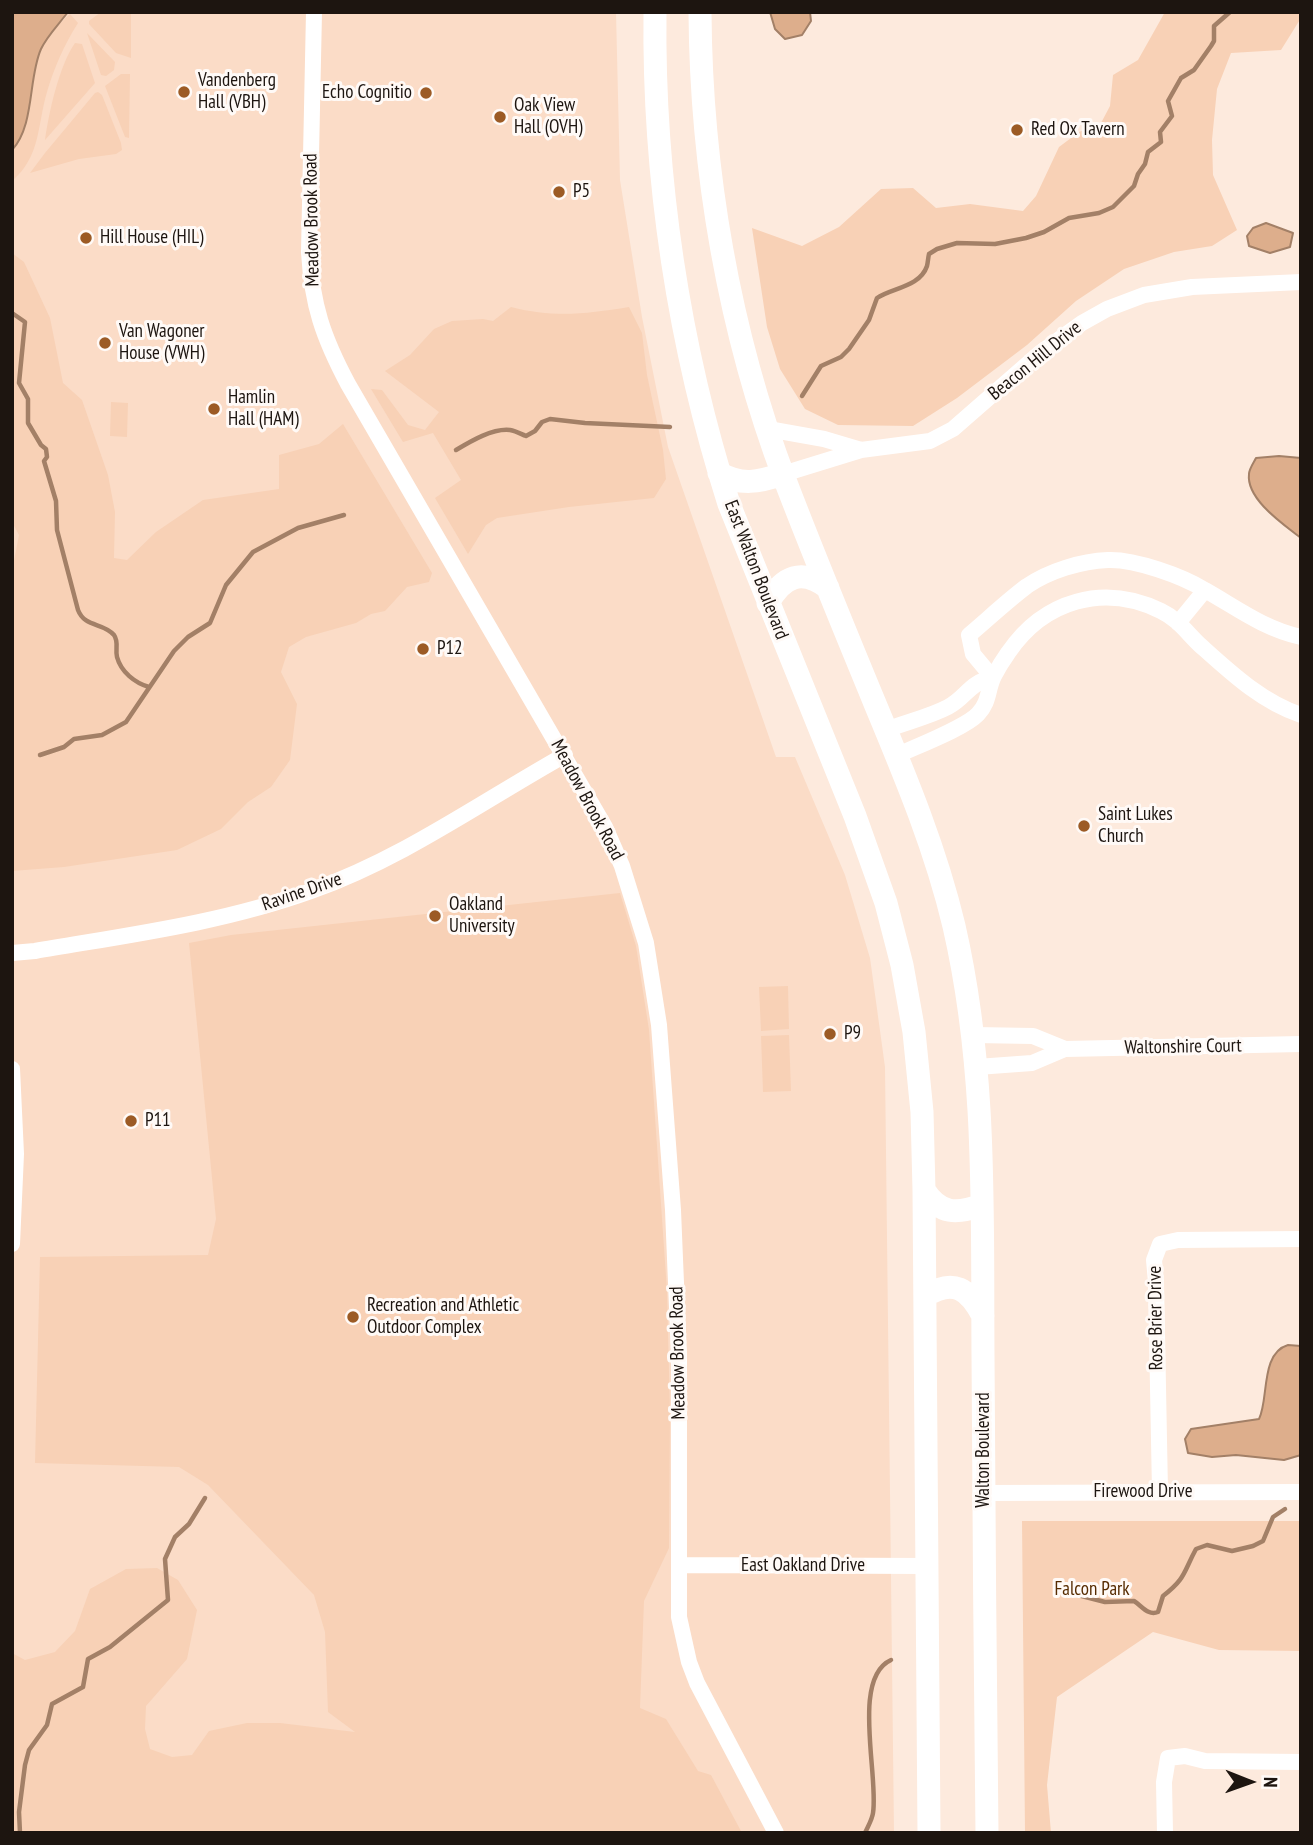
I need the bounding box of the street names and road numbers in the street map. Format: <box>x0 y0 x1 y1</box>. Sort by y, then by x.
street label: Meadow Brook Road <box>299 153 325 287</box>
street label: Beacon Hill Drive <box>984 317 1086 405</box>
street label: East Walton Boulevard <box>719 497 793 643</box>
street label: Meadow Brook Road <box>546 736 628 864</box>
street label: Ravine Drive <box>259 868 345 916</box>
street label: Waltonshire Court <box>1124 1035 1242 1059</box>
street label: Rose Brier Drive <box>1144 1265 1168 1371</box>
street label: Meadow Brook Road <box>665 1286 691 1420</box>
street label: Walton Boulevard <box>973 1392 995 1508</box>
street label: Firewood Drive <box>1093 1481 1193 1503</box>
street label: East Oakland Drive <box>741 1555 865 1577</box>

